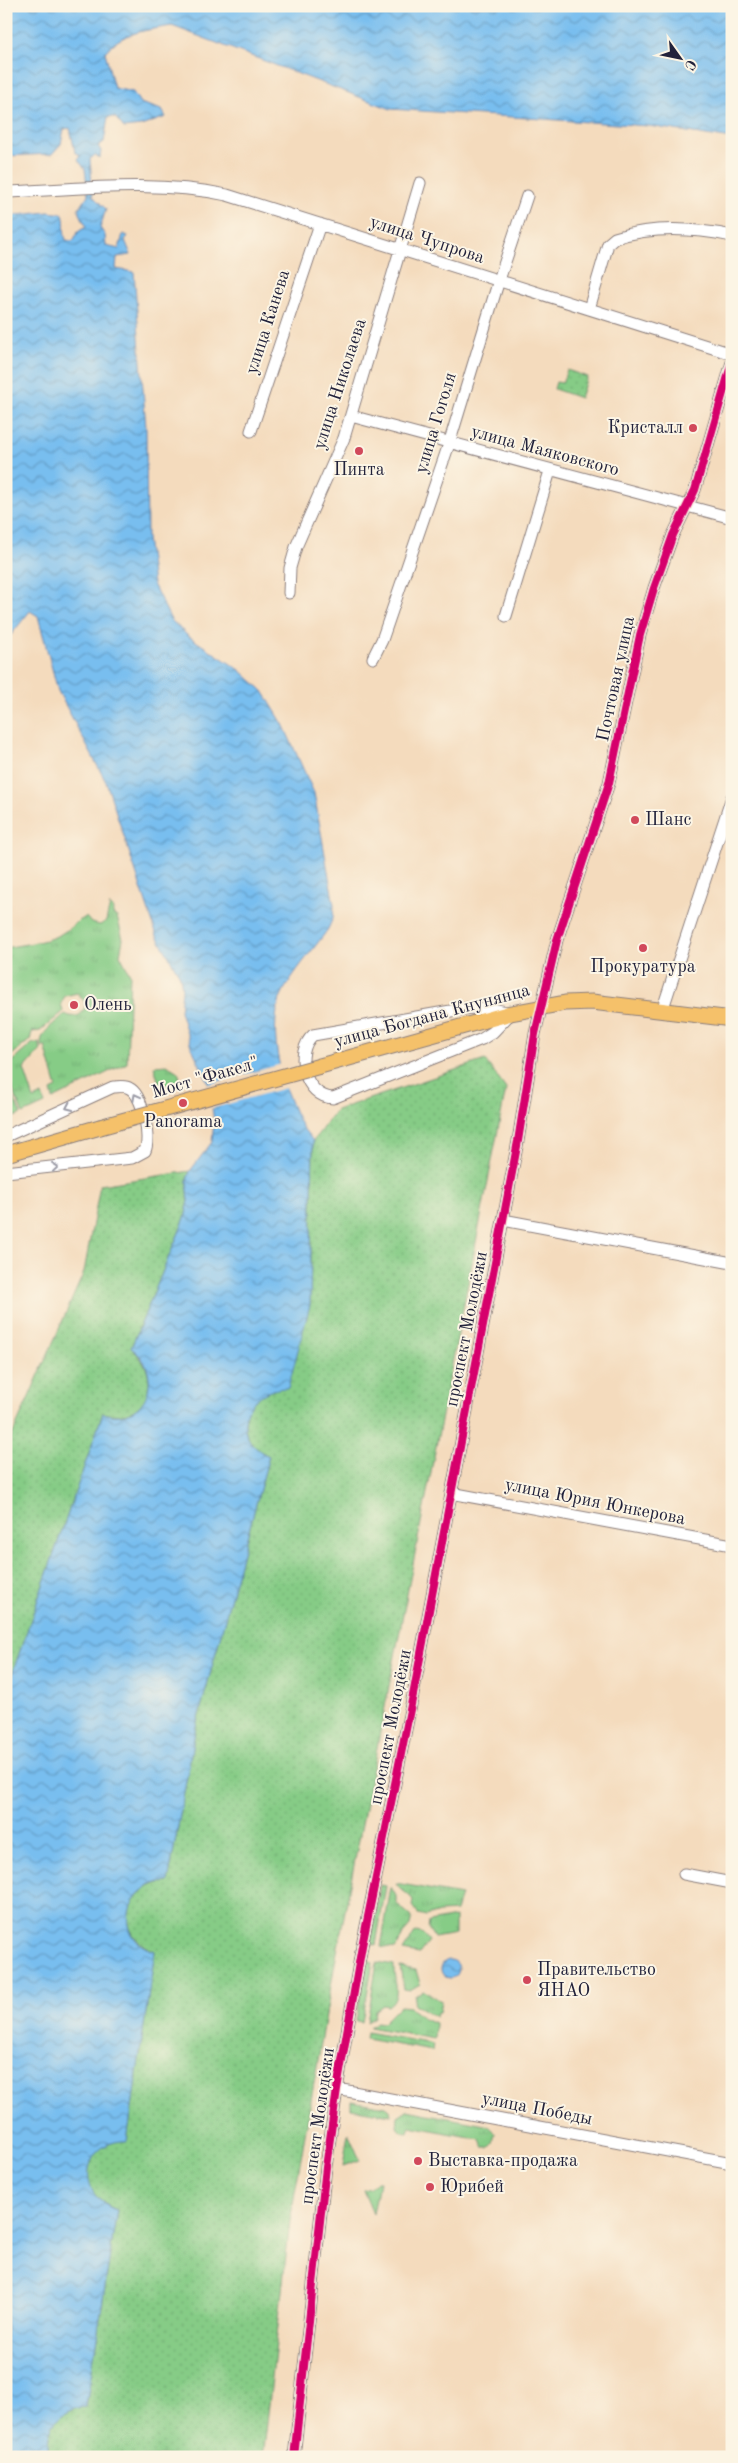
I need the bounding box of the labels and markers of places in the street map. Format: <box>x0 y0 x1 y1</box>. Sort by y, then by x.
place label: Кристалл <box>608 419 683 437</box>
marker: Кристалл <box>687 422 699 434</box>
marker: Пинта <box>353 445 365 457</box>
place label: Пинта <box>333 461 385 479</box>
place label: Шанс <box>645 811 692 829</box>
marker: Шанс <box>629 814 641 826</box>
marker: Прокуратура <box>637 942 649 954</box>
place label: Прокуратура <box>590 958 696 976</box>
place label: Олень <box>84 996 132 1014</box>
marker: Олень <box>68 999 80 1011</box>
marker: Panorama <box>177 1097 189 1109</box>
place label: Panorama <box>144 1113 222 1131</box>
place label: Правительство ЯНАО <box>537 1961 656 2000</box>
marker: Правительство ЯНАО <box>521 1974 533 1986</box>
place label: Выставка-продажа <box>428 2152 578 2170</box>
marker: Выставка-продажа <box>412 2155 424 2167</box>
place label: Юрибей <box>440 2178 504 2196</box>
marker: Юрибей <box>424 2181 436 2193</box>

